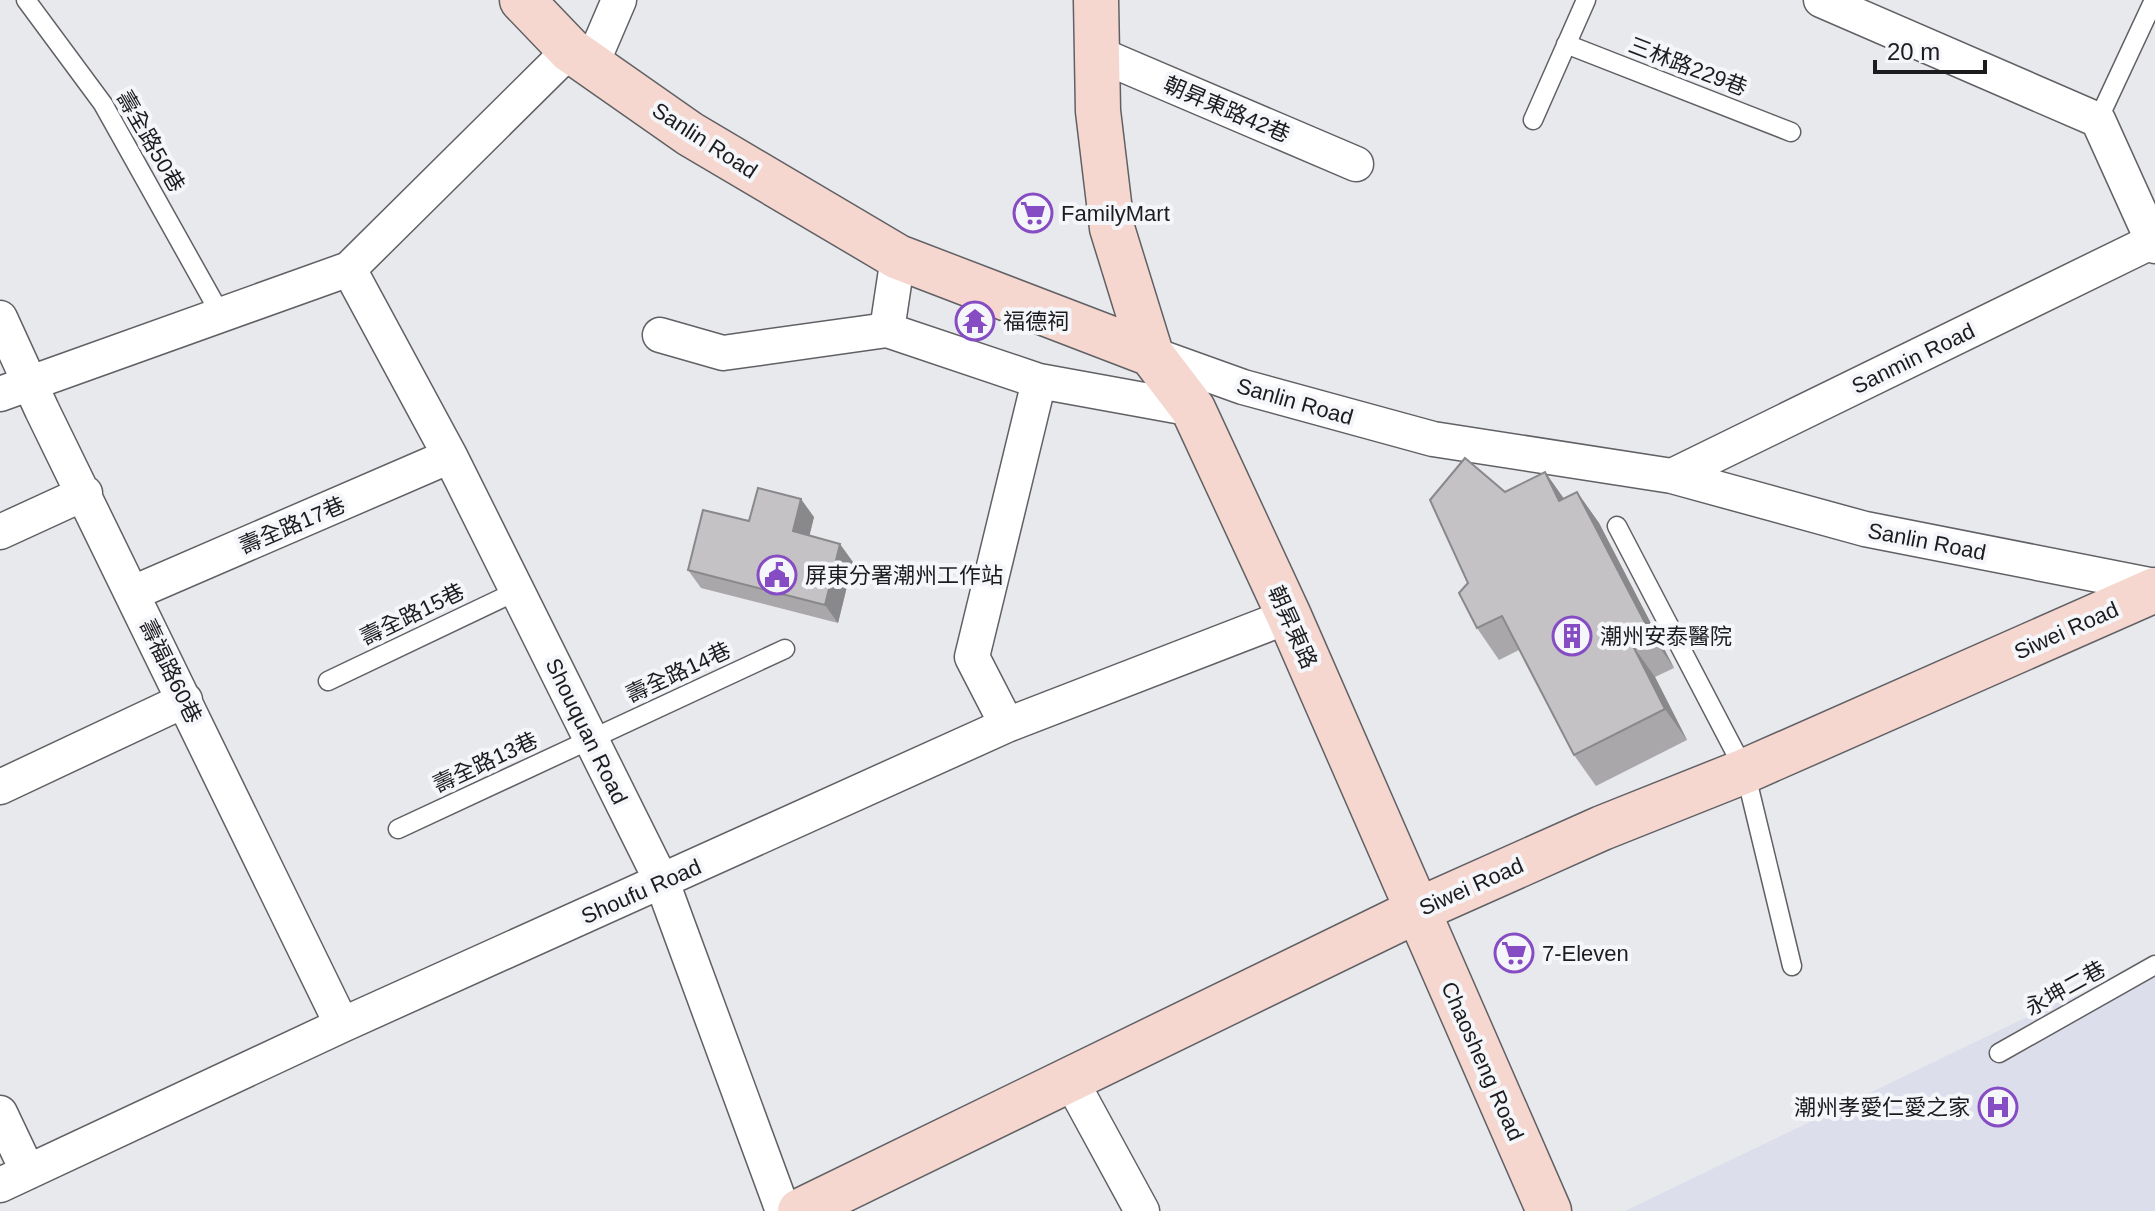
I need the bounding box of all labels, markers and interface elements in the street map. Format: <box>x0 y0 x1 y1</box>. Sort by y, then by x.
scale bar <box>1875 24 1985 74</box>
street label: 三林路229巷 <box>1625 32 1751 100</box>
text: 20 m <box>1887 38 1940 65</box>
street label: 朝昇東路42巷 <box>1160 72 1294 147</box>
street label: 壽全路50巷 <box>112 86 190 196</box>
street label: Sanlin Road <box>648 97 762 184</box>
supermarket icon: FamilyMart <box>1012 192 1054 234</box>
place label: FamilyMart <box>1061 201 1170 226</box>
temple icon: 福德祠 <box>954 300 996 342</box>
place label: 福德祠 <box>1003 309 1069 334</box>
street label: Sanmin Road <box>1848 318 1979 399</box>
street label: Sanlin Road <box>1234 373 1356 430</box>
street label: 壽全路17巷 <box>236 492 349 559</box>
street label: Sanlin Road <box>1866 518 1988 565</box>
public building icon: 屏東分署潮州工作站 <box>756 554 798 596</box>
place label: 屏東分署潮州工作站 <box>805 563 1003 588</box>
street label: 壽全路15巷 <box>356 579 468 650</box>
street label: 朝昇東路 <box>1263 582 1322 672</box>
street label: Siwei Road <box>2010 596 2122 665</box>
street label: 壽福路60巷 <box>135 615 206 727</box>
building icon: 潮州安泰醫院 <box>1551 615 1593 657</box>
place label: 潮州安泰醫院 <box>1600 624 1732 649</box>
street label: 壽全路14巷 <box>622 637 734 708</box>
street label: Shouquan Road <box>540 654 633 808</box>
street label: 壽全路13巷 <box>429 727 541 798</box>
street label: Siwei Road <box>1415 852 1527 921</box>
street label: Shoufu Road <box>577 854 705 929</box>
supermarket icon: 7-Eleven <box>1493 932 1535 974</box>
place label: 7-Eleven <box>1542 941 1629 966</box>
street label: 永坤二巷 <box>2021 956 2110 1021</box>
street label: Chaosheng Road <box>1436 978 1529 1145</box>
hospital icon: 潮州孝愛仁愛之家 <box>1977 1086 2019 1128</box>
place label: 潮州孝愛仁愛之家 <box>1794 1095 1970 1120</box>

